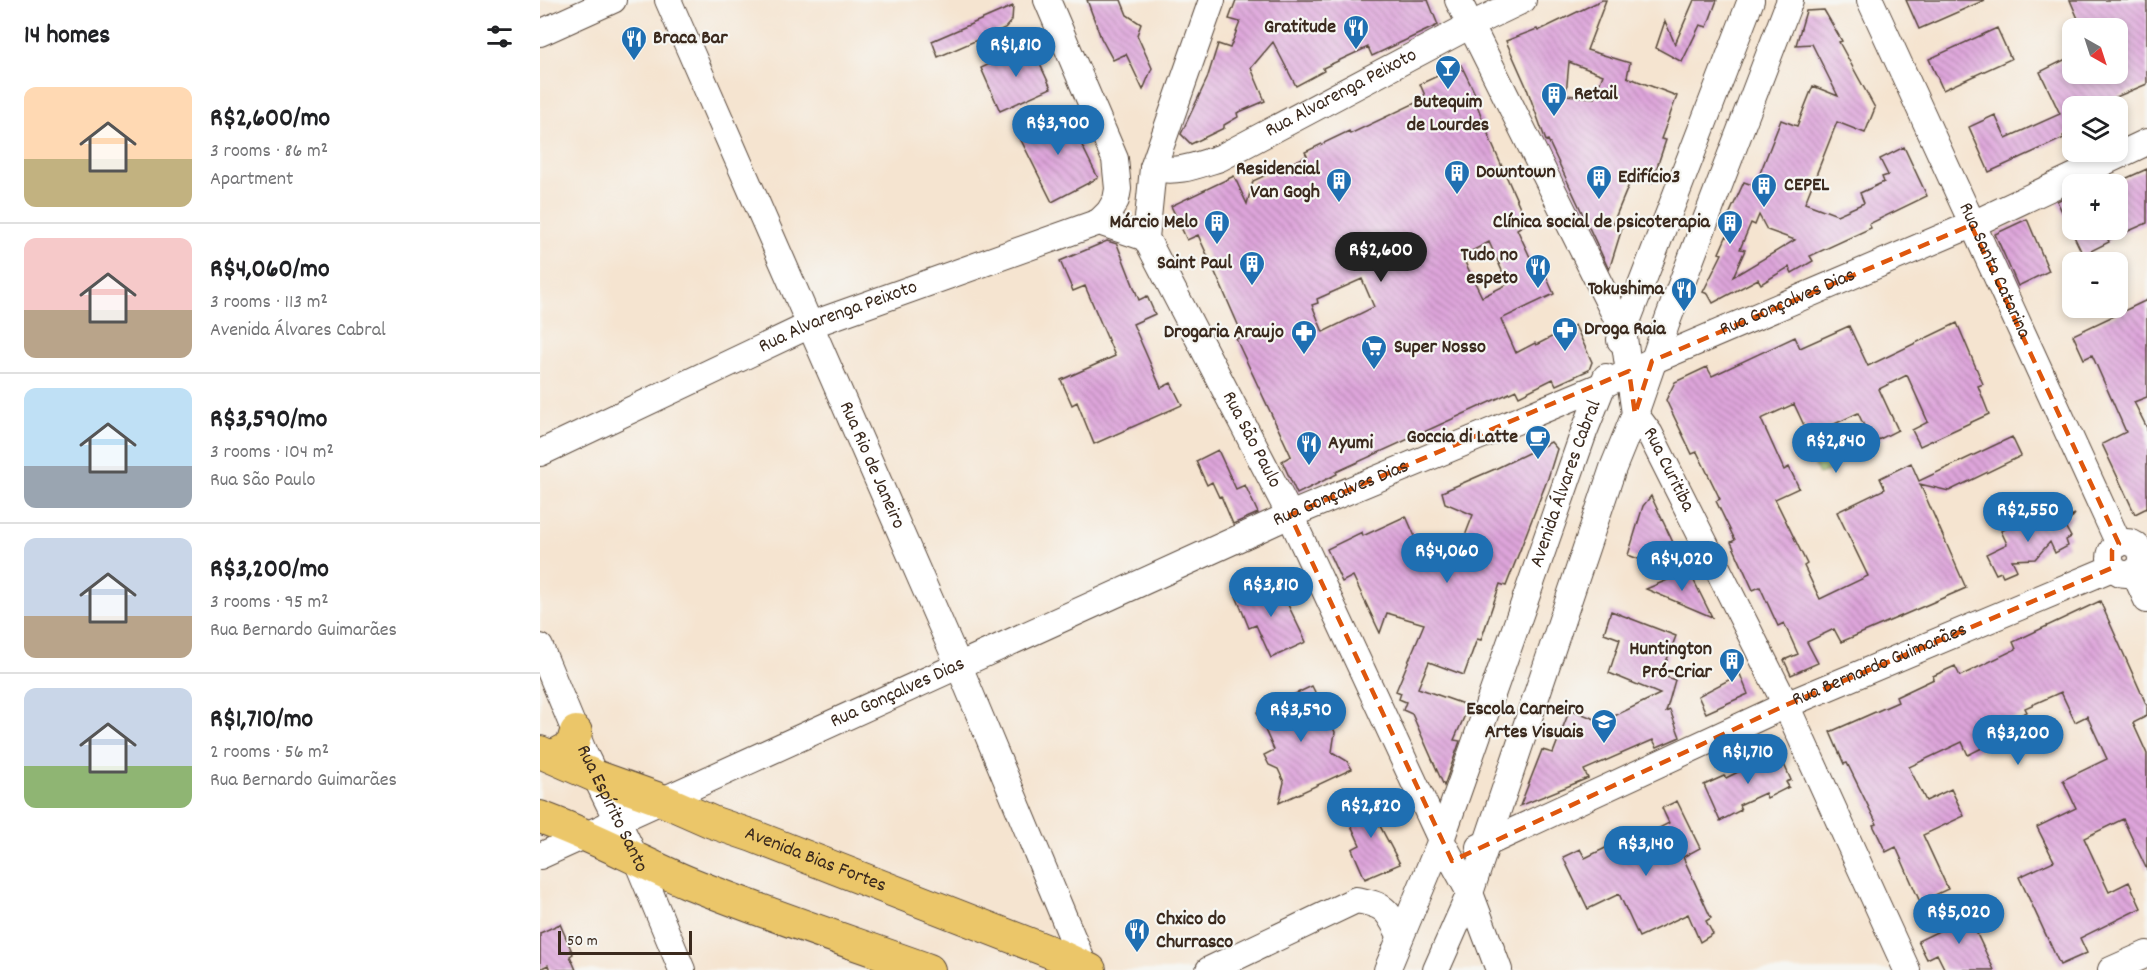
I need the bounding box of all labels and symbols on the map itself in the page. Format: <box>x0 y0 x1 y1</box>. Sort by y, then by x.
restaurant icon: Gratitude <box>1341 13 1371 51</box>
place label: Gratitude <box>1264 14 1336 42</box>
north arrow <box>2062 18 2128 84</box>
restaurant icon: Braca Bar <box>619 24 649 62</box>
place label: Braca Bar <box>653 25 728 53</box>
pin: R$1,810 <box>961 27 1071 78</box>
street label: Rua Alvarenga Peixoto <box>1260 42 1422 145</box>
bar icon: Butequim de Lourdes <box>1433 53 1463 91</box>
building icon: Retail <box>1539 80 1569 118</box>
place label: Retail <box>1574 81 1618 109</box>
place label: Butequim de Lourdes <box>1407 89 1489 140</box>
pin: R$3,900 <box>1003 105 1113 156</box>
place label: Residencial Van Gogh <box>1236 156 1320 207</box>
building icon: Downtown <box>1442 158 1472 196</box>
place label: Downtown <box>1476 159 1556 187</box>
building icon: Edifício3 <box>1584 163 1614 201</box>
place label: Edifício3 <box>1618 164 1680 192</box>
building icon: Residencial Van Gogh <box>1324 166 1354 204</box>
building icon: CEPEL <box>1749 171 1779 209</box>
place label: CEPEL <box>1784 172 1830 200</box>
street label: Rua Santa Catarina <box>1951 198 2038 344</box>
building icon: Márcio Melo <box>1202 208 1232 246</box>
building icon: Clínica social de psicoterapia <box>1715 208 1745 246</box>
place label: Márcio Melo <box>1110 209 1198 237</box>
place label: Clínica social de psicoterapia <box>1493 209 1711 237</box>
pin: R$2,600 <box>1326 232 1436 283</box>
place label: Tudo no espeto <box>1460 242 1518 293</box>
building icon: Saint Paul <box>1237 249 1267 287</box>
place label: Saint Paul <box>1157 250 1232 278</box>
restaurant icon: Tudo no espeto <box>1523 252 1553 290</box>
street label: Rua Gonçalves Dias <box>1716 262 1860 344</box>
street label: Rua Alvarenga Peixoto <box>754 274 922 361</box>
restaurant icon: Tokushima <box>1669 275 1699 313</box>
place label: Tokushima <box>1588 276 1665 304</box>
pharmacy icon: Droga Raia <box>1550 315 1580 353</box>
place label: Droga Raia <box>1584 316 1666 344</box>
pharmacy icon: Drogaria Araujo <box>1289 318 1319 356</box>
place label: Drogaria Araujo <box>1164 319 1284 347</box>
supermarket icon: Super Nosso <box>1359 333 1389 371</box>
place label: Super Nosso <box>1394 334 1486 362</box>
street label: Rua São Paulo <box>1214 387 1288 493</box>
street label: Avenida Álvares Cabral <box>1523 396 1609 572</box>
street label: Rua Rio de Janeiro <box>831 397 912 534</box>
street label: Rua Curitiba <box>1636 421 1701 518</box>
cafe icon: Goccia di Latte <box>1523 423 1553 461</box>
pin: R$2,840 <box>1781 423 1891 474</box>
place label: Goccia di Latte <box>1407 424 1518 452</box>
restaurant icon: Ayumi <box>1294 429 1324 467</box>
place label: Ayumi <box>1328 430 1373 458</box>
street label: Rua Gonçalves Dias <box>1268 453 1413 535</box>
pin: R$2,550 <box>1973 492 2083 543</box>
pin: R$4,060 <box>1392 533 1502 584</box>
pin: R$4,020 <box>1627 541 1737 592</box>
pin: R$3,810 <box>1216 567 1326 618</box>
street label: Rua Bernardo Guimarães <box>1788 616 1972 715</box>
place label: Huntington Pró-Criar <box>1629 636 1713 687</box>
building icon: Huntington Pró-Criar <box>1717 646 1747 684</box>
street label: Rua Gonçalves Dias <box>826 651 969 736</box>
pin: R$3,590 <box>1246 692 1356 743</box>
place label: Escola Carneiro Artes Visuais <box>1466 696 1584 747</box>
school or university icon: Escola Carneiro Artes Visuais <box>1589 707 1619 745</box>
pin: R$3,200 <box>1963 715 2073 766</box>
pin: R$1,710 <box>1693 734 1803 785</box>
street label: Rua Espírito Santo <box>568 741 654 877</box>
pin: R$2,820 <box>1316 788 1426 839</box>
street label: Avenida Bias Fortes <box>741 820 890 901</box>
pin: R$3,140 <box>1591 826 1701 877</box>
pin: R$5,020 <box>1904 894 2014 945</box>
place label: Chxico do Churrasco <box>1156 906 1233 957</box>
restaurant icon: Chxico do Churrasco <box>1122 916 1152 954</box>
scale bar <box>558 928 692 956</box>

